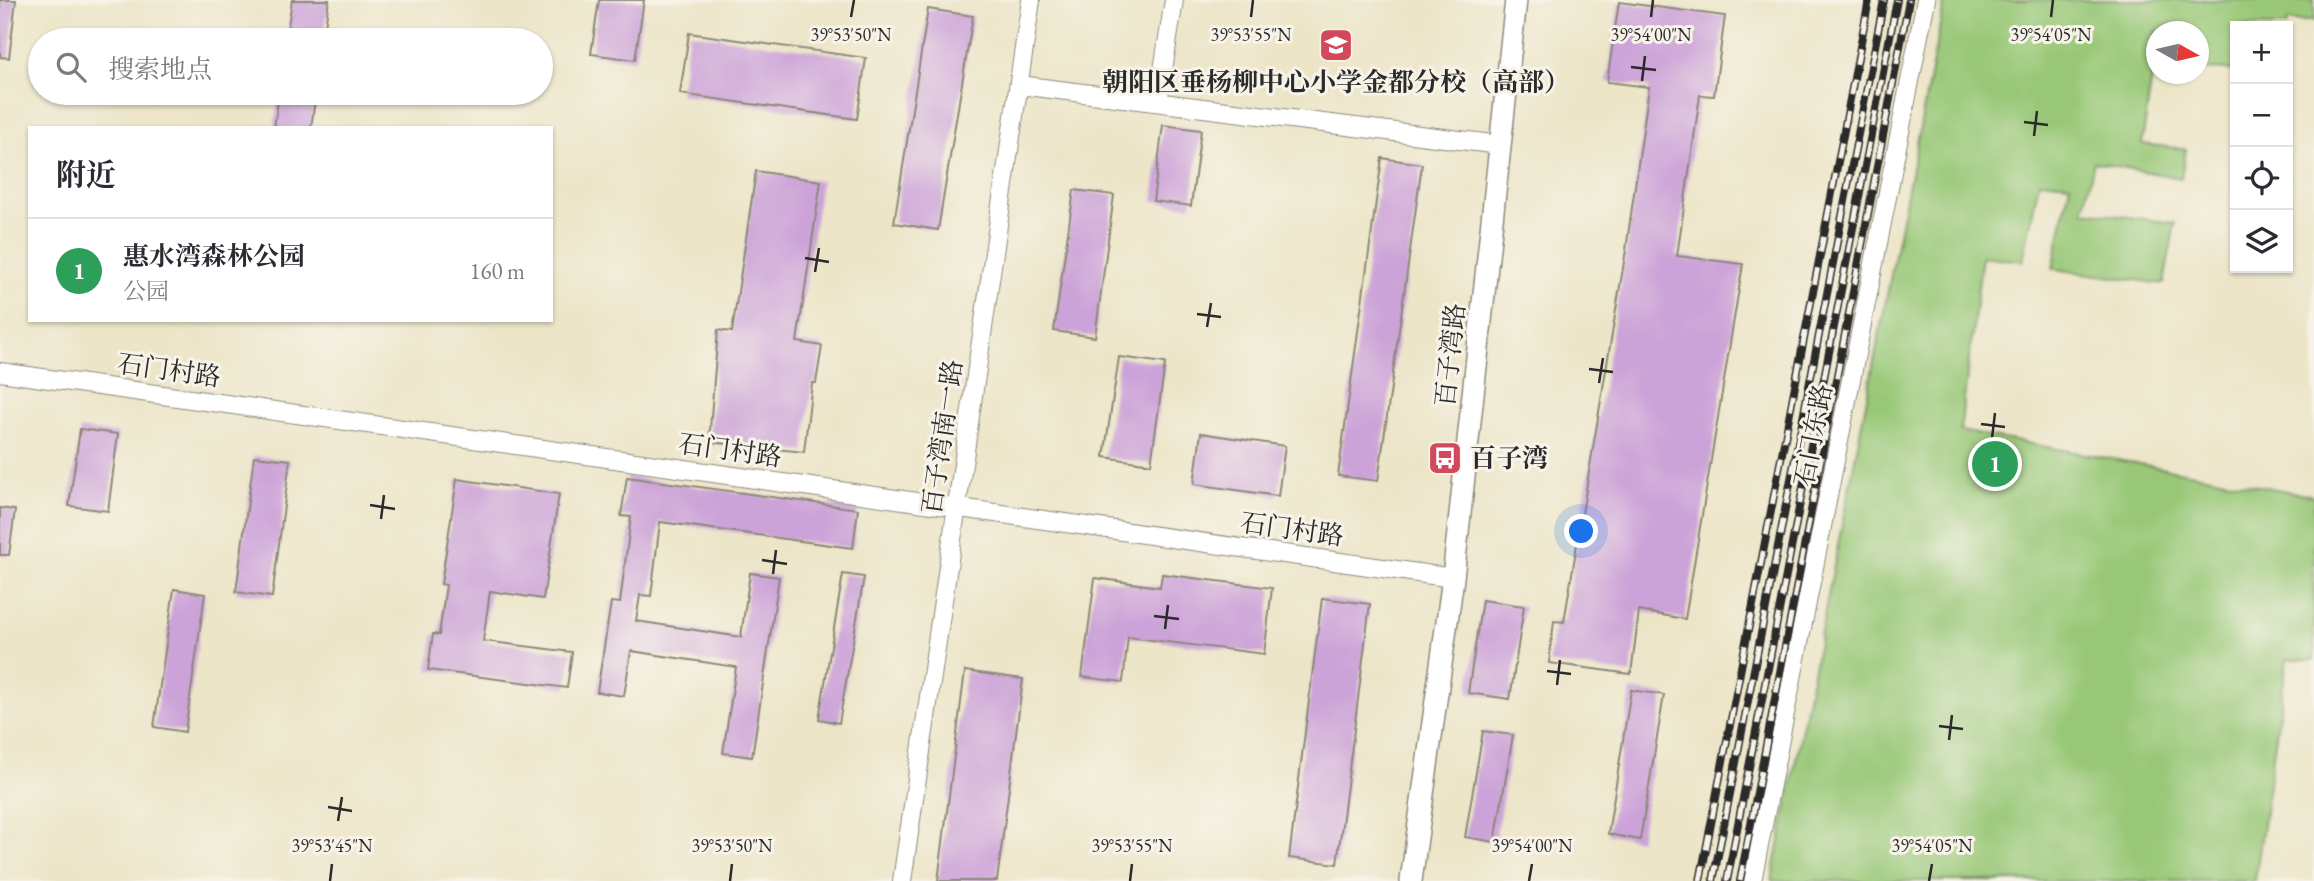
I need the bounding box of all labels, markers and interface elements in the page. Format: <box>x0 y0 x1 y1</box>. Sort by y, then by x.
north arrow <box>2146 21 2209 84</box>
map controls <box>2230 21 2293 273</box>
button: + <box>2230 21 2293 84</box>
text: 39°53'50"N <box>811 23 892 46</box>
text: 39°53'55"N <box>1211 23 1292 46</box>
text: 39°54'00"N <box>1611 23 1692 46</box>
text: 39°54'05"N <box>2011 23 2092 46</box>
school or university icon: 朝阳区垂杨柳中心小学金都分校（高部） <box>1317 26 1355 64</box>
search box <box>28 28 553 105</box>
icon: search <box>52 48 90 86</box>
text: 搜索地点 <box>108 52 212 86</box>
place label: 朝阳区垂杨柳中心小学金都分校（高部） <box>1102 65 1570 99</box>
button: − <box>2230 84 2293 147</box>
button: locate <box>2230 147 2293 210</box>
text: 附近 <box>56 155 116 194</box>
button: layers <box>2230 210 2293 273</box>
text: 惠水湾森林公园 <box>123 239 305 273</box>
text: 1 <box>73 256 85 286</box>
text: 160 m <box>469 256 525 286</box>
text: 公园 <box>123 276 169 306</box>
street label: 百子湾路 <box>1428 302 1472 408</box>
street label: 石门村路 <box>115 346 223 394</box>
street label: 百子湾南一路 <box>914 357 970 517</box>
street label: 石门东路 <box>1786 381 1840 489</box>
street label: 石门村路 <box>676 426 784 474</box>
pin: 1 <box>1972 438 2018 490</box>
bus stop icon: 百子湾 <box>1426 439 1464 477</box>
place label: 百子湾 <box>1470 441 1548 475</box>
street label: 石门村路 <box>1238 505 1346 553</box>
your location <box>1564 514 1598 548</box>
text: 39°53'45"N <box>292 834 373 857</box>
text: 39°53'50"N <box>692 834 773 857</box>
text: 39°53'55"N <box>1092 834 1173 857</box>
text: 39°54'00"N <box>1492 834 1573 857</box>
text: 39°54'05"N <box>1892 834 1973 857</box>

